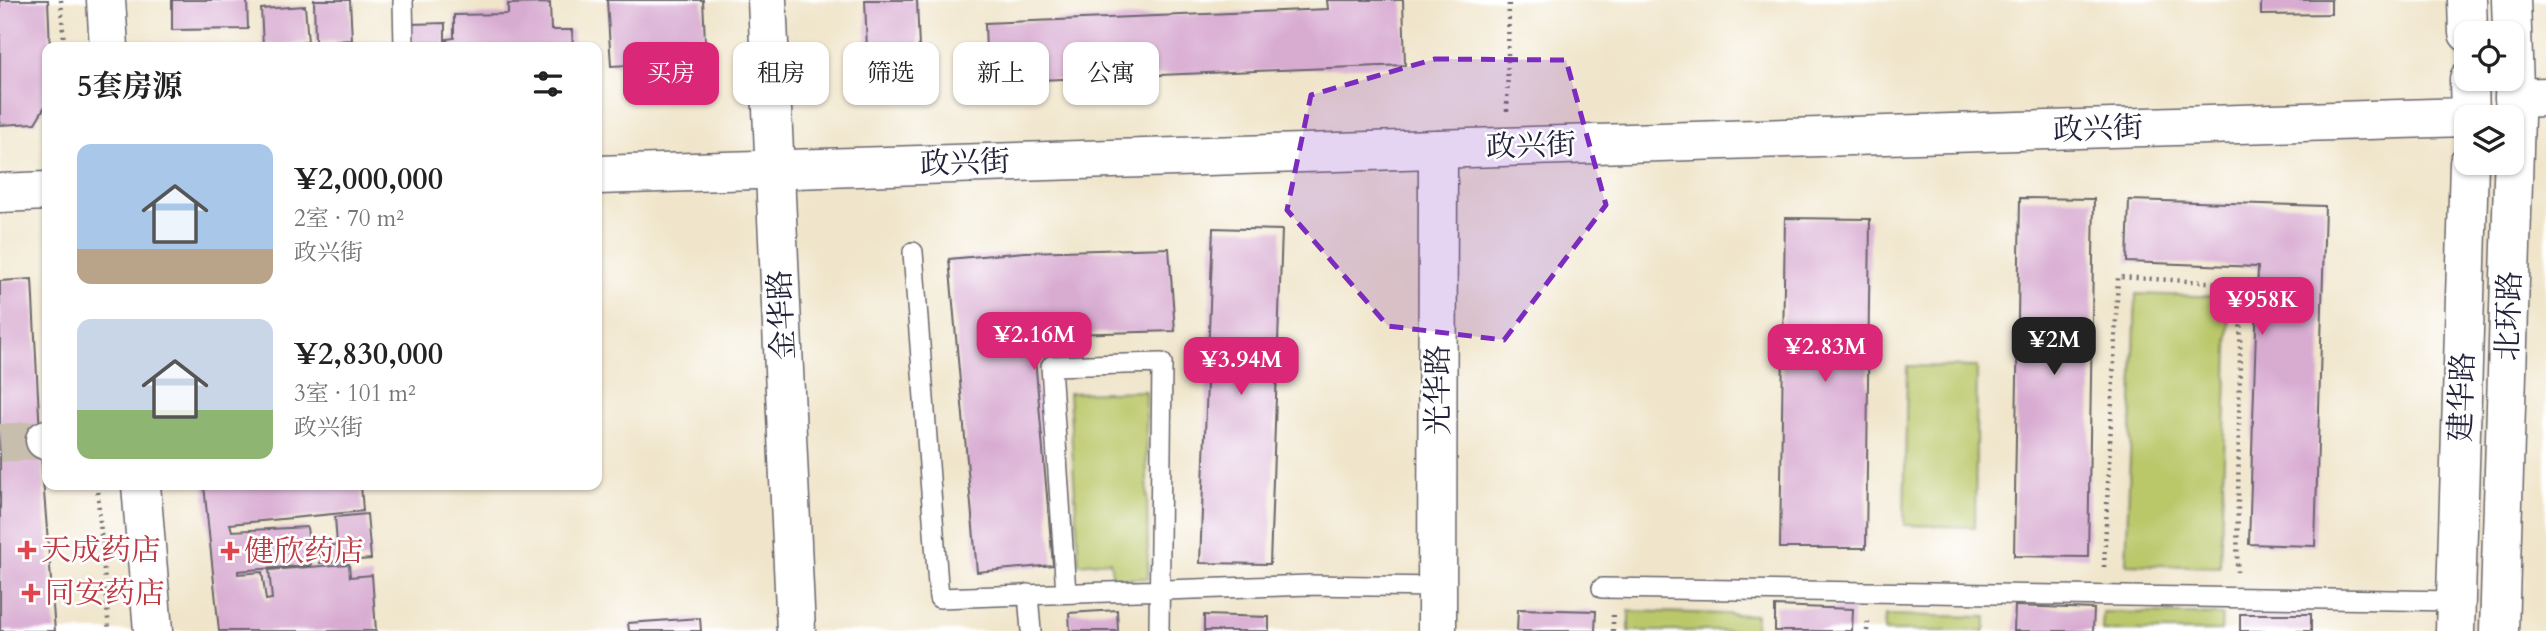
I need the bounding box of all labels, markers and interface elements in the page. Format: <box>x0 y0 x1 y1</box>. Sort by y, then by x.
map controls <box>2454 21 2524 175</box>
button: locate <box>2454 21 2524 91</box>
chip: 买房 <box>623 42 719 105</box>
chip: 租房 <box>733 42 829 105</box>
chip: 筛选 <box>843 42 939 105</box>
chip: 新上 <box>953 42 1049 105</box>
chip: 公寓 <box>1063 42 1159 105</box>
icon: filters <box>529 65 567 103</box>
text: 5套房源 <box>77 66 182 107</box>
button: layers <box>2454 105 2524 175</box>
street label: 政兴街 <box>2052 107 2144 151</box>
street label: 政兴街 <box>1485 124 1577 168</box>
street label: 政兴街 <box>919 141 1011 185</box>
text: ¥2,000,000 <box>294 159 443 200</box>
icon: home <box>133 172 217 256</box>
text: 2室 · 70 m² <box>294 203 404 234</box>
text: 政兴街 <box>294 237 363 268</box>
street label: 金华路 <box>759 269 805 361</box>
street label: 北环路 <box>2487 270 2531 362</box>
pin: ¥958K <box>2213 278 2311 337</box>
text: ¥958K <box>2226 284 2298 315</box>
pin: ¥2.16M <box>977 312 1091 372</box>
pin: ¥2M <box>2020 318 2088 377</box>
text: ¥2.16M <box>993 319 1075 350</box>
pin: ¥2.83M <box>1768 324 1882 384</box>
text: ¥2M <box>2028 324 2080 355</box>
text: ¥2.83M <box>1784 331 1866 362</box>
text: ¥2,830,000 <box>294 334 443 375</box>
pin: ¥3.94M <box>1184 338 1298 397</box>
text: ¥3.94M <box>1200 344 1282 375</box>
street label: 光华路 <box>1418 345 1459 435</box>
icon: home <box>133 347 217 431</box>
street label: 建华路 <box>2440 351 2484 443</box>
text: 3室 · 101 m² <box>294 378 416 409</box>
text: 政兴街 <box>294 412 363 443</box>
place label: 天成药店 <box>41 530 161 571</box>
place label: 健欣药店 <box>244 531 364 572</box>
marker: 天成药店 <box>19 542 35 558</box>
marker: 健欣药店 <box>222 543 238 559</box>
place label: 同安药店 <box>45 573 165 614</box>
marker: 同安药店 <box>23 585 39 601</box>

